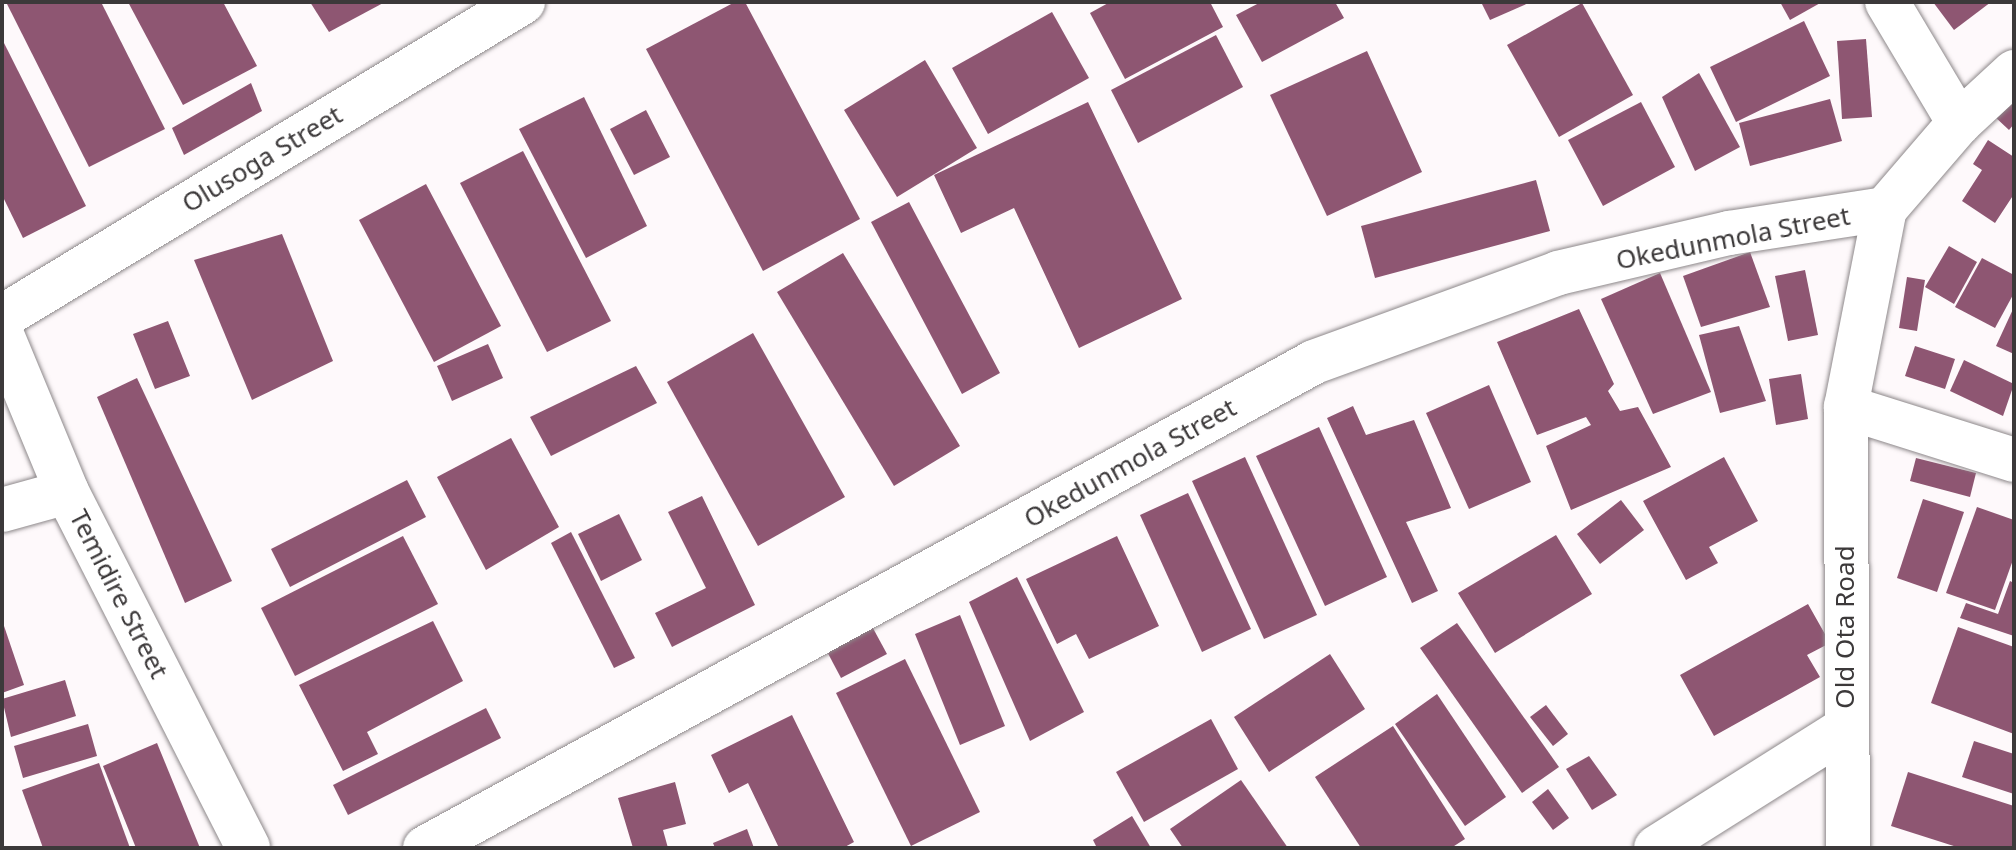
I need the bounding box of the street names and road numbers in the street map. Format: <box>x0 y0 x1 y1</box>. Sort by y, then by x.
street label: Olusoga Street <box>176 99 348 219</box>
street label: Okedunmola Street <box>1613 200 1853 276</box>
street label: Okedunmola Street <box>1019 392 1241 534</box>
street label: Temidire Street <box>63 504 175 684</box>
street label: Old Ota Road <box>1829 545 1861 709</box>

